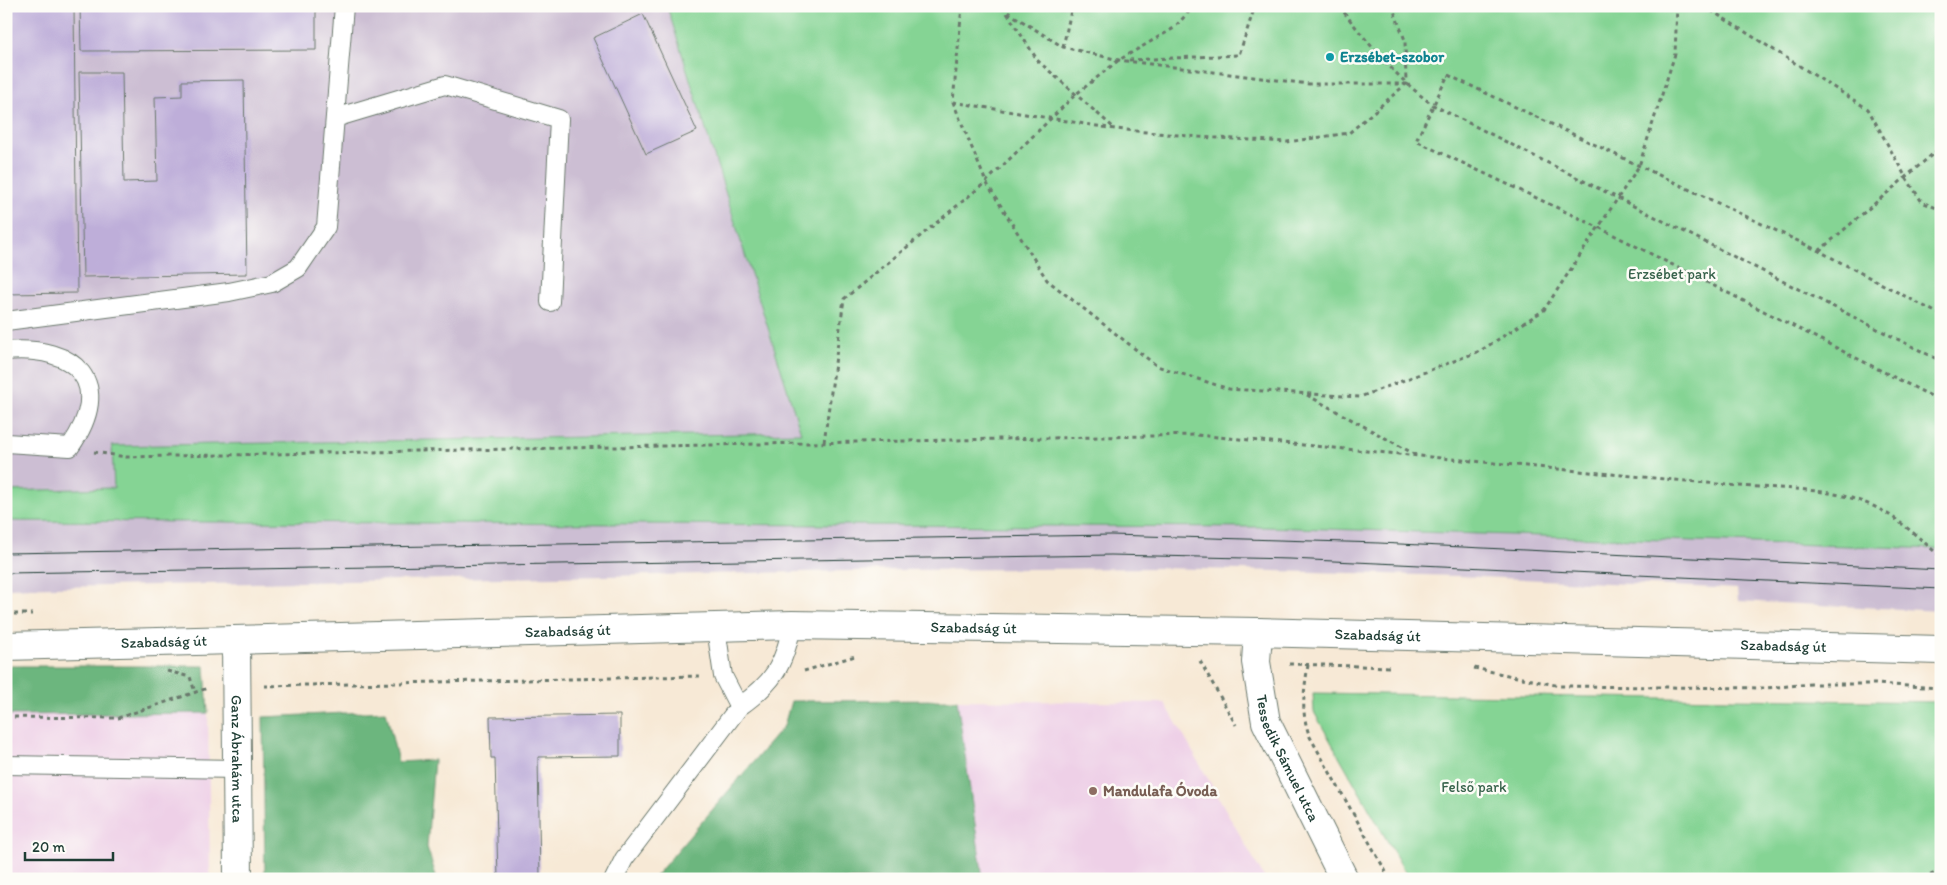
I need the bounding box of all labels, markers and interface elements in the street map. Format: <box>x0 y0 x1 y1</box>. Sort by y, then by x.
place label: Erzsébet-szobor <box>1340 48 1445 66</box>
marker: Erzsébet-szobor <box>1324 51 1336 63</box>
park label: Erzsébet park <box>1628 265 1716 283</box>
street label: Szabadság út <box>931 618 1017 637</box>
street label: Szabadság út <box>525 621 611 641</box>
street label: Szabadság út <box>1334 625 1421 645</box>
street label: Szabadság út <box>121 632 208 652</box>
street label: Szabadság út <box>1740 636 1827 656</box>
street label: Tessedik Sámuel utca <box>1253 693 1323 825</box>
street label: Ganz Ábrahám utca <box>227 695 247 823</box>
park label: Felső park <box>1441 778 1507 796</box>
place label: Mandulafa Óvoda <box>1103 781 1217 800</box>
marker: Mandulafa Óvoda <box>1087 785 1099 797</box>
scale bar <box>25 830 112 862</box>
text: 20 m <box>32 838 66 856</box>

